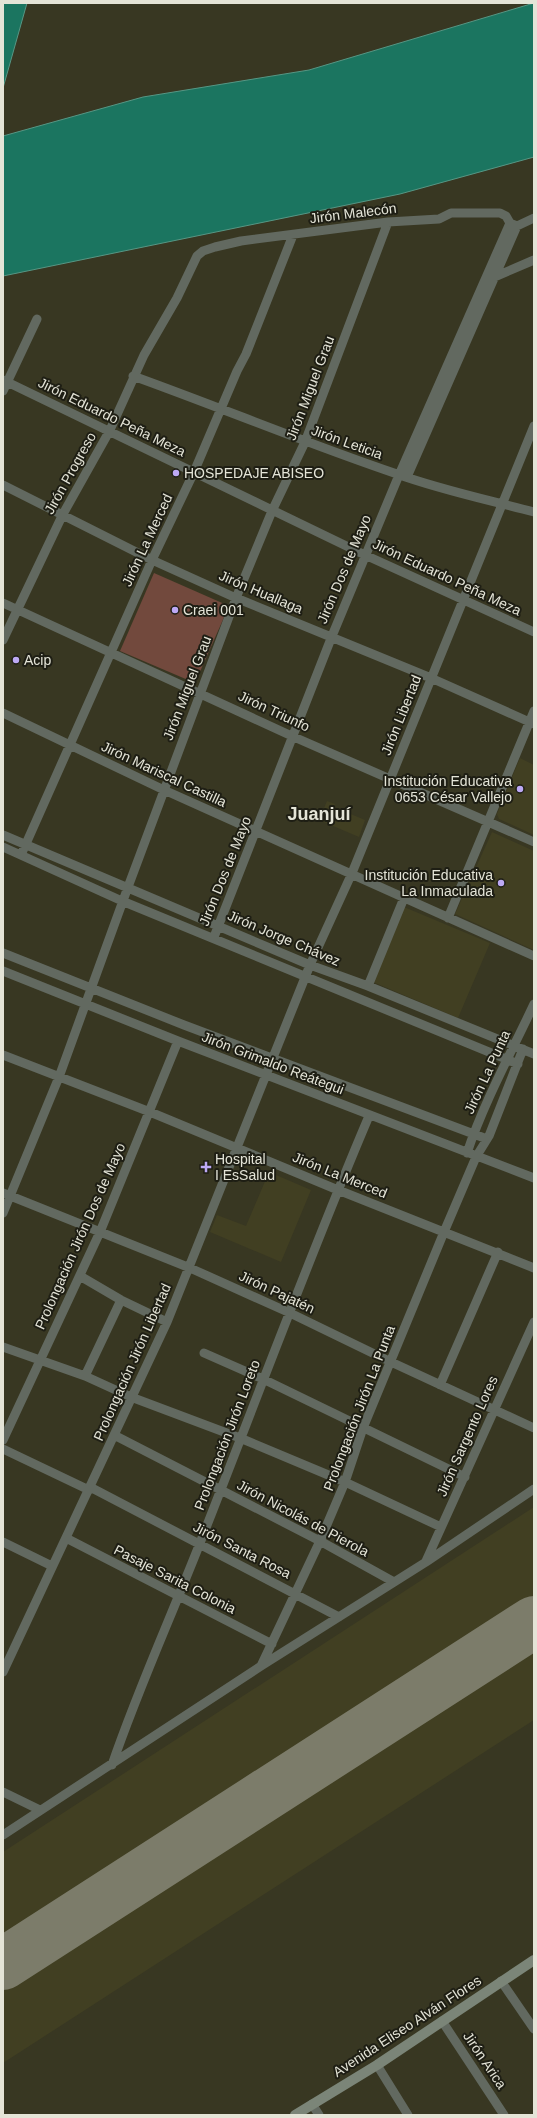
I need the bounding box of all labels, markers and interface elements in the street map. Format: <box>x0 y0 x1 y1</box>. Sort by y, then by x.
street label: Jirón Malecón <box>309 200 397 226</box>
street label: Jirón Miguel Grau <box>283 334 337 442</box>
street label: Jirón Eduardo Peña Meza <box>36 374 188 460</box>
street label: Jirón Leticia <box>309 422 385 462</box>
street label: Jirón Progreso <box>41 429 99 517</box>
place label: HOSPEDAJE ABISEO <box>184 465 324 481</box>
marker: HOSPEDAJE ABISEO <box>171 468 181 478</box>
street label: Jirón La Merced <box>119 491 175 589</box>
street label: Jirón Dos de Mayo <box>314 512 374 626</box>
street label: Jirón Eduardo Peña Meza <box>370 536 524 619</box>
street label: Jirón Huallaga <box>217 567 306 617</box>
place label: Craei 001 <box>183 602 244 618</box>
marker: Craei 001 <box>170 605 180 615</box>
street label: Jirón Miguel Grau <box>160 634 214 742</box>
place label: Acip <box>24 652 51 668</box>
marker: Acip <box>11 655 21 665</box>
street label: Jirón Libertad <box>378 673 424 757</box>
street label: Jirón Triunfo <box>236 687 312 735</box>
street label: Jirón Mariscal Castilla <box>99 738 229 810</box>
place label: Institución Educativa 0653 César Vallejo <box>384 773 512 805</box>
marker: Institución Educativa 0653 César Vallejo <box>515 784 525 794</box>
district label: Juanjuí <box>287 804 352 824</box>
street label: Jirón Dos de Mayo <box>196 814 254 928</box>
place label: Institución Educativa La Inmaculada <box>365 867 493 899</box>
marker: Institución Educativa La Inmaculada <box>496 878 506 888</box>
street label: Jirón Jorge Chávez <box>225 907 343 969</box>
street label: Jirón Grimaldo Reátegui <box>200 1028 346 1098</box>
street label: Jirón La Punta <box>461 1028 513 1116</box>
street label: Prolongación Jirón Dos de Mayo <box>32 1140 129 1332</box>
street label: Jirón La Merced <box>290 1149 390 1201</box>
place label: Hospital I EsSalud <box>215 1151 275 1183</box>
marker: Hospital I EsSalud <box>200 1161 212 1173</box>
street label: Jirón Pajatén <box>237 1267 317 1317</box>
street label: Prolongación Jirón Libertad <box>90 1281 174 1443</box>
street label: Prolongación Jirón La Punta <box>320 1323 398 1493</box>
street label: Prolongación Jirón Loreto <box>191 1357 263 1512</box>
street label: Jirón Sargento Lores <box>433 1373 501 1499</box>
street label: Jirón Nicolás de Pierola <box>234 1476 372 1560</box>
street label: Jirón Santa Rosa <box>191 1518 294 1582</box>
street label: Pasaje Sarita Colonia <box>111 1541 239 1617</box>
street label: Avenida Eliseo Alván Flores <box>330 1972 484 2080</box>
street label: Jirón Arica <box>460 2028 510 2092</box>

